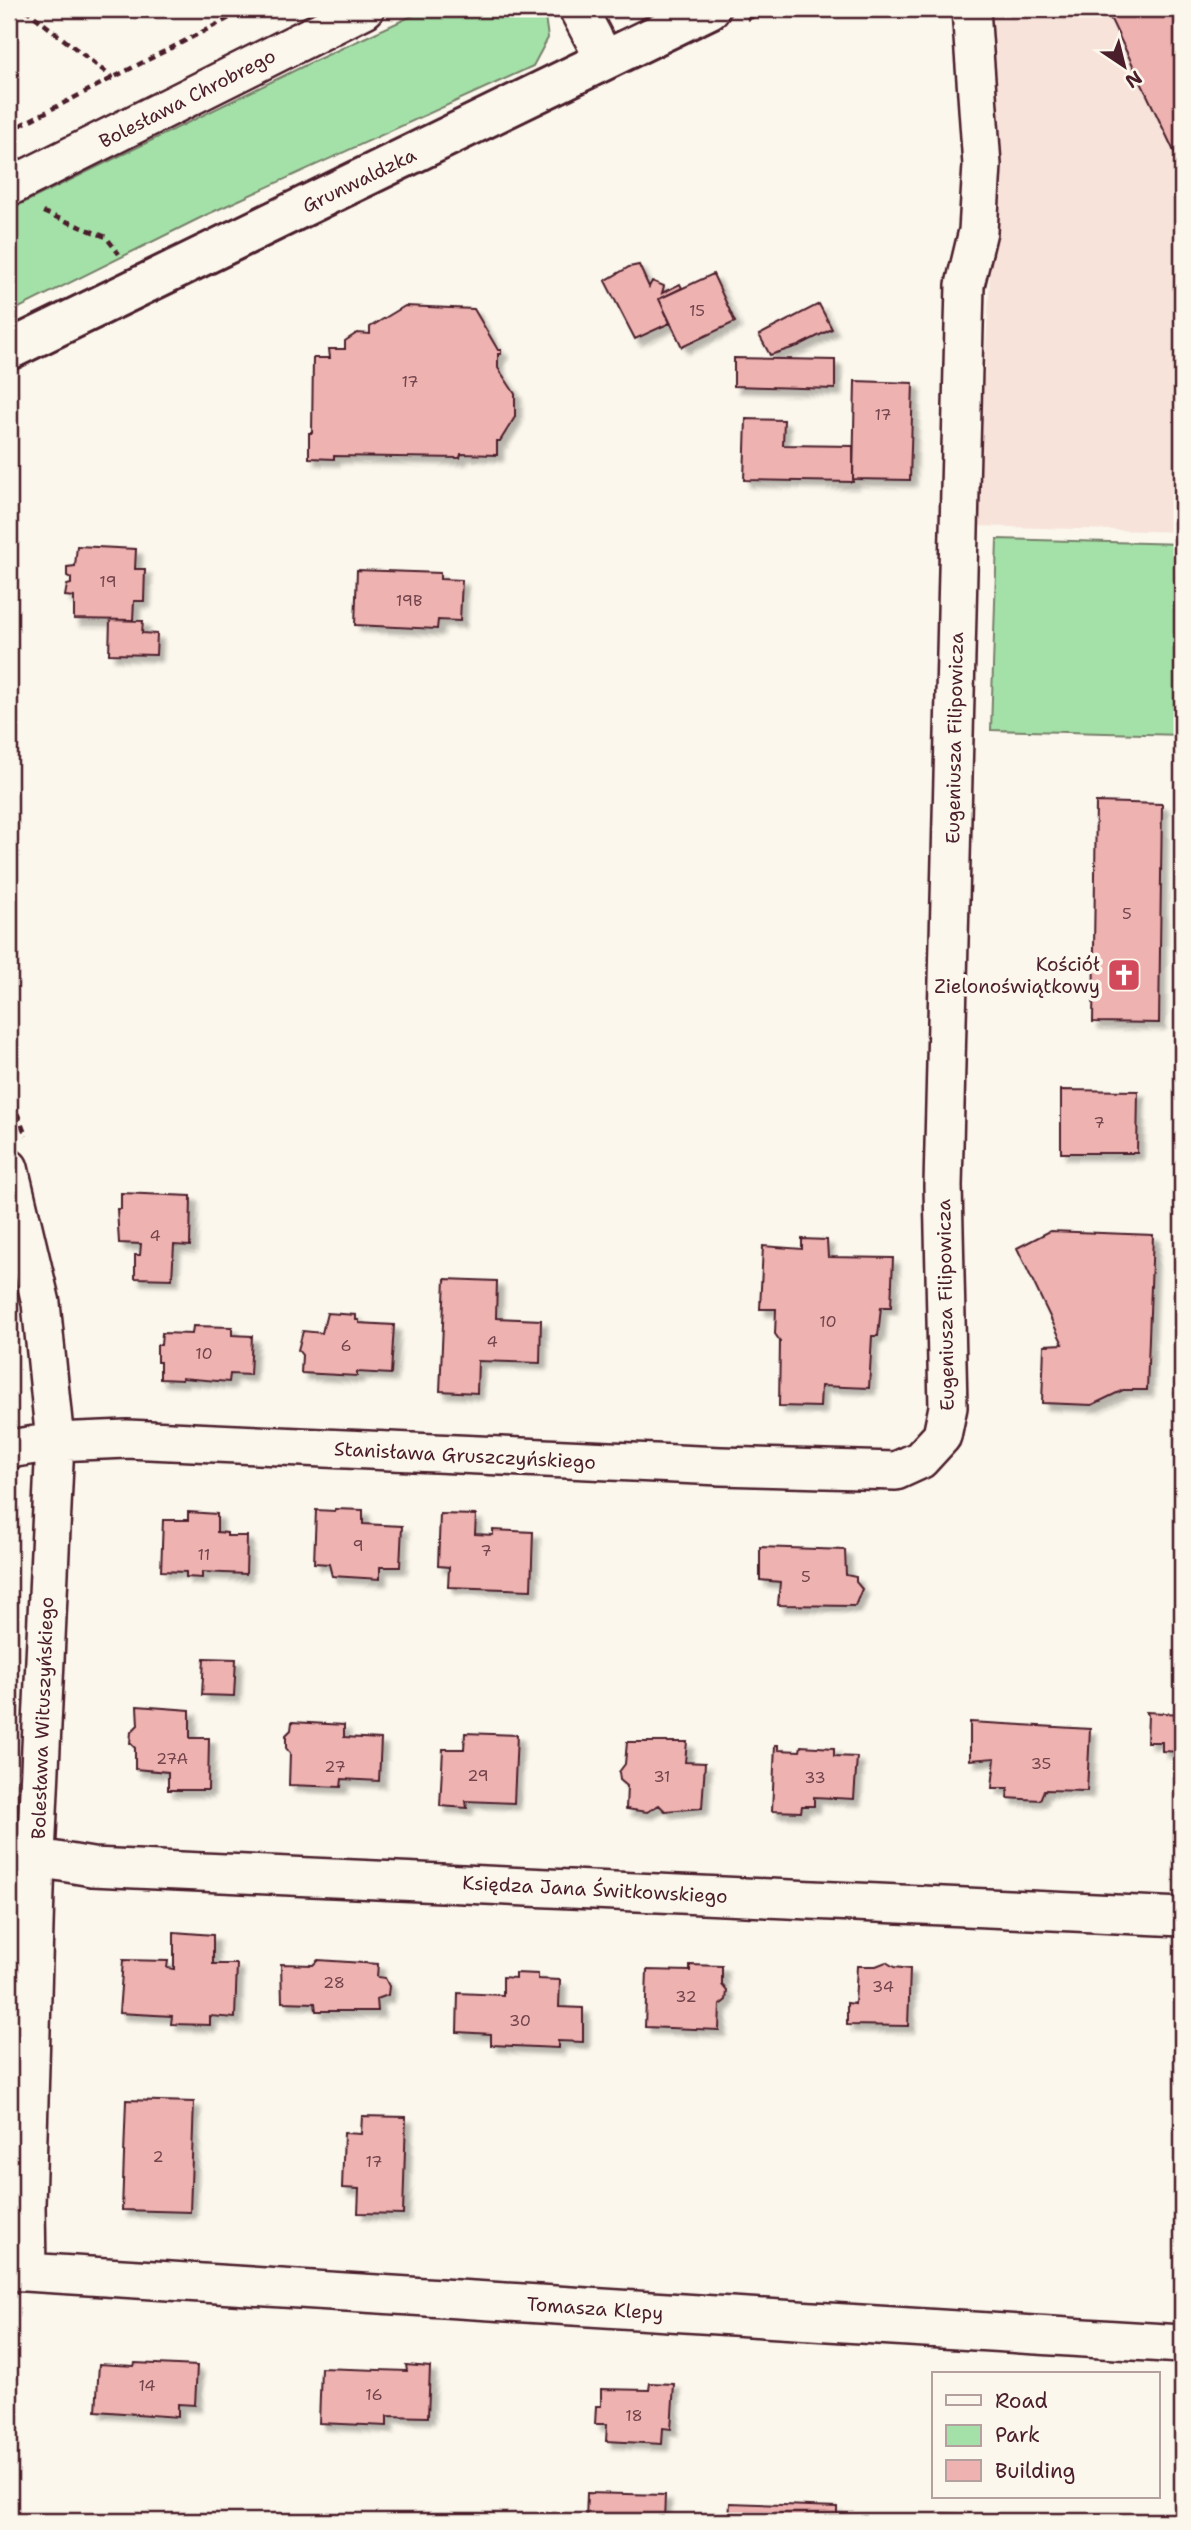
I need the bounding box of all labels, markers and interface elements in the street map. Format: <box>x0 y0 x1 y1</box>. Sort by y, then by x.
north arrow <box>1090 32 1160 102</box>
street label: Bolesława Chrobrego <box>95 43 280 154</box>
text: N <box>1120 65 1147 94</box>
street label: Grunwaldzka <box>298 142 420 219</box>
house number: 15 <box>689 300 705 321</box>
house number: 17 <box>401 371 419 392</box>
house number: 17 <box>874 404 892 425</box>
house number: 19 <box>99 571 117 592</box>
house number: 19B <box>396 590 422 611</box>
street label: Eugeniusza Filipowicza <box>940 632 969 844</box>
house number: 5 <box>1122 903 1132 924</box>
place label: Kościół Zielonoświątkowy <box>934 952 1100 999</box>
church icon: Kościół Zielonoświątkowy <box>1105 956 1143 994</box>
house number: 7 <box>1093 1112 1105 1133</box>
street label: Eugeniusza Filipowicza <box>931 1199 960 1411</box>
house number: 4 <box>149 1225 161 1246</box>
house number: 10 <box>819 1311 837 1332</box>
house number: 4 <box>486 1331 498 1352</box>
house number: 6 <box>340 1335 352 1356</box>
house number: 10 <box>195 1343 213 1364</box>
street label: Stanisława Gruszczyńskiego <box>333 1436 597 1475</box>
house number: 9 <box>352 1535 364 1556</box>
house number: 7 <box>480 1540 492 1561</box>
house number: 11 <box>198 1544 210 1565</box>
house number: 5 <box>801 1566 811 1587</box>
street label: Bolesława Wituszyńskiego <box>26 1596 59 1840</box>
house number: 27A <box>156 1748 188 1769</box>
house number: 35 <box>1031 1753 1051 1774</box>
house number: 27 <box>324 1756 346 1777</box>
house number: 29 <box>467 1765 489 1786</box>
house number: 31 <box>653 1766 671 1787</box>
house number: 33 <box>804 1767 826 1788</box>
street label: Księdza Jana Świtkowskiego <box>462 1869 728 1909</box>
house number: 28 <box>323 1972 345 1993</box>
house number: 34 <box>872 1976 894 1997</box>
house number: 32 <box>675 1986 697 2007</box>
house number: 30 <box>509 2010 531 2031</box>
house number: 2 <box>152 2146 164 2167</box>
house number: 17 <box>365 2151 383 2172</box>
street label: Tomasza Klepy <box>526 2291 664 2326</box>
legend <box>932 2372 1160 2498</box>
house number: 14 <box>138 2375 156 2396</box>
house number: 16 <box>365 2384 383 2405</box>
text: Road <box>995 2387 1048 2415</box>
house number: 18 <box>625 2405 643 2426</box>
text: Park <box>995 2421 1040 2449</box>
text: Building <box>995 2457 1075 2485</box>

